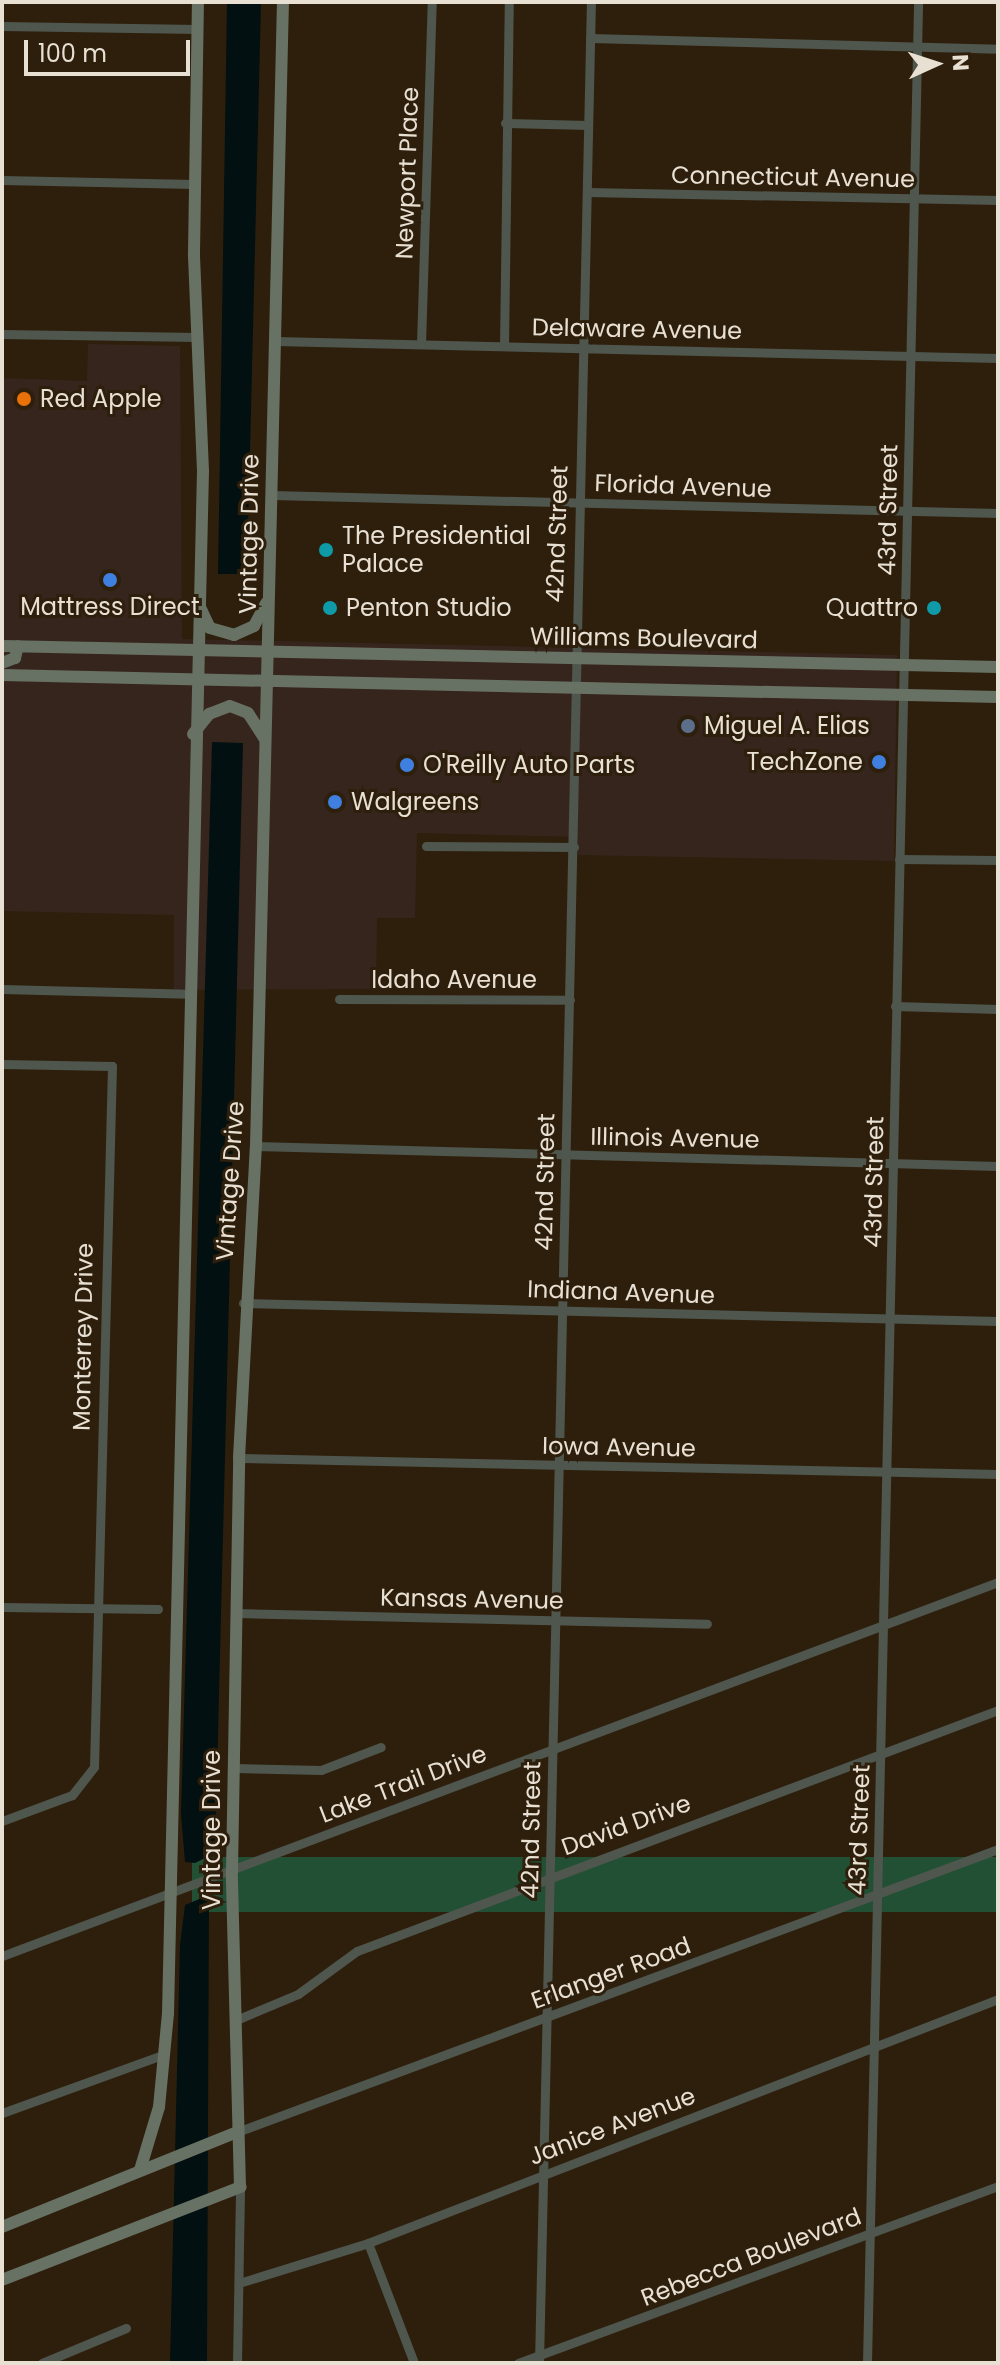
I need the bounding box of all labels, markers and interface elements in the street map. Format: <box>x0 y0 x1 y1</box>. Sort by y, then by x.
scale bar <box>28 24 194 74</box>
north arrow <box>896 24 976 104</box>
text: 100 m <box>38 37 107 70</box>
text: N <box>945 54 976 72</box>
street label: Newport Place <box>390 86 424 260</box>
street label: Connecticut Avenue <box>671 160 915 194</box>
street label: Delaware Avenue <box>532 313 742 345</box>
place label: Red Apple <box>40 385 162 413</box>
marker: Red Apple <box>15 390 33 408</box>
street label: 43rd Street <box>872 444 904 576</box>
street label: Vintage Drive <box>233 454 265 614</box>
street label: 42nd Street <box>540 465 574 603</box>
street label: Florida Avenue <box>594 469 772 503</box>
place label: The Presidential Palace <box>342 522 531 578</box>
marker: The Presidential Palace <box>317 541 335 559</box>
marker: Mattress Direct <box>101 571 119 589</box>
place label: Mattress Direct <box>20 593 200 621</box>
place label: Penton Studio <box>346 594 512 622</box>
place label: Quattro <box>826 594 918 622</box>
marker: Penton Studio <box>321 599 339 617</box>
marker: Quattro <box>925 599 943 617</box>
street label: Williams Boulevard <box>530 622 758 654</box>
place label: Miguel A. Elias <box>704 712 870 740</box>
marker: Miguel A. Elias <box>679 717 697 735</box>
place label: TechZone <box>747 748 863 776</box>
place label: O'Reilly Auto Parts <box>423 751 635 779</box>
marker: TechZone <box>870 753 888 771</box>
marker: O'Reilly Auto Parts <box>398 756 416 774</box>
place label: Walgreens <box>351 788 479 816</box>
marker: Walgreens <box>326 793 344 811</box>
street label: Idaho Avenue <box>371 966 537 994</box>
street label: Vintage Drive <box>210 1100 250 1262</box>
street label: 42nd Street <box>529 1113 561 1251</box>
street label: 43rd Street <box>858 1116 890 1248</box>
street label: Illinois Avenue <box>590 1122 760 1154</box>
street label: Monterrey Drive <box>67 1243 99 1431</box>
street label: Indiana Avenue <box>527 1274 715 1310</box>
street label: Iowa Avenue <box>542 1431 696 1463</box>
street label: Kansas Avenue <box>380 1583 564 1615</box>
street label: Lake Trail Drive <box>315 1739 491 1829</box>
street label: Vintage Drive <box>198 1750 226 1910</box>
street label: 42nd Street <box>515 1761 547 1899</box>
street label: 43rd Street <box>842 1764 876 1896</box>
street label: David Drive <box>557 1788 695 1862</box>
street label: Erlanger Road <box>527 1931 695 2015</box>
street label: Janice Avenue <box>525 2081 699 2171</box>
street label: Rebecca Boulevard <box>637 2202 865 2312</box>

